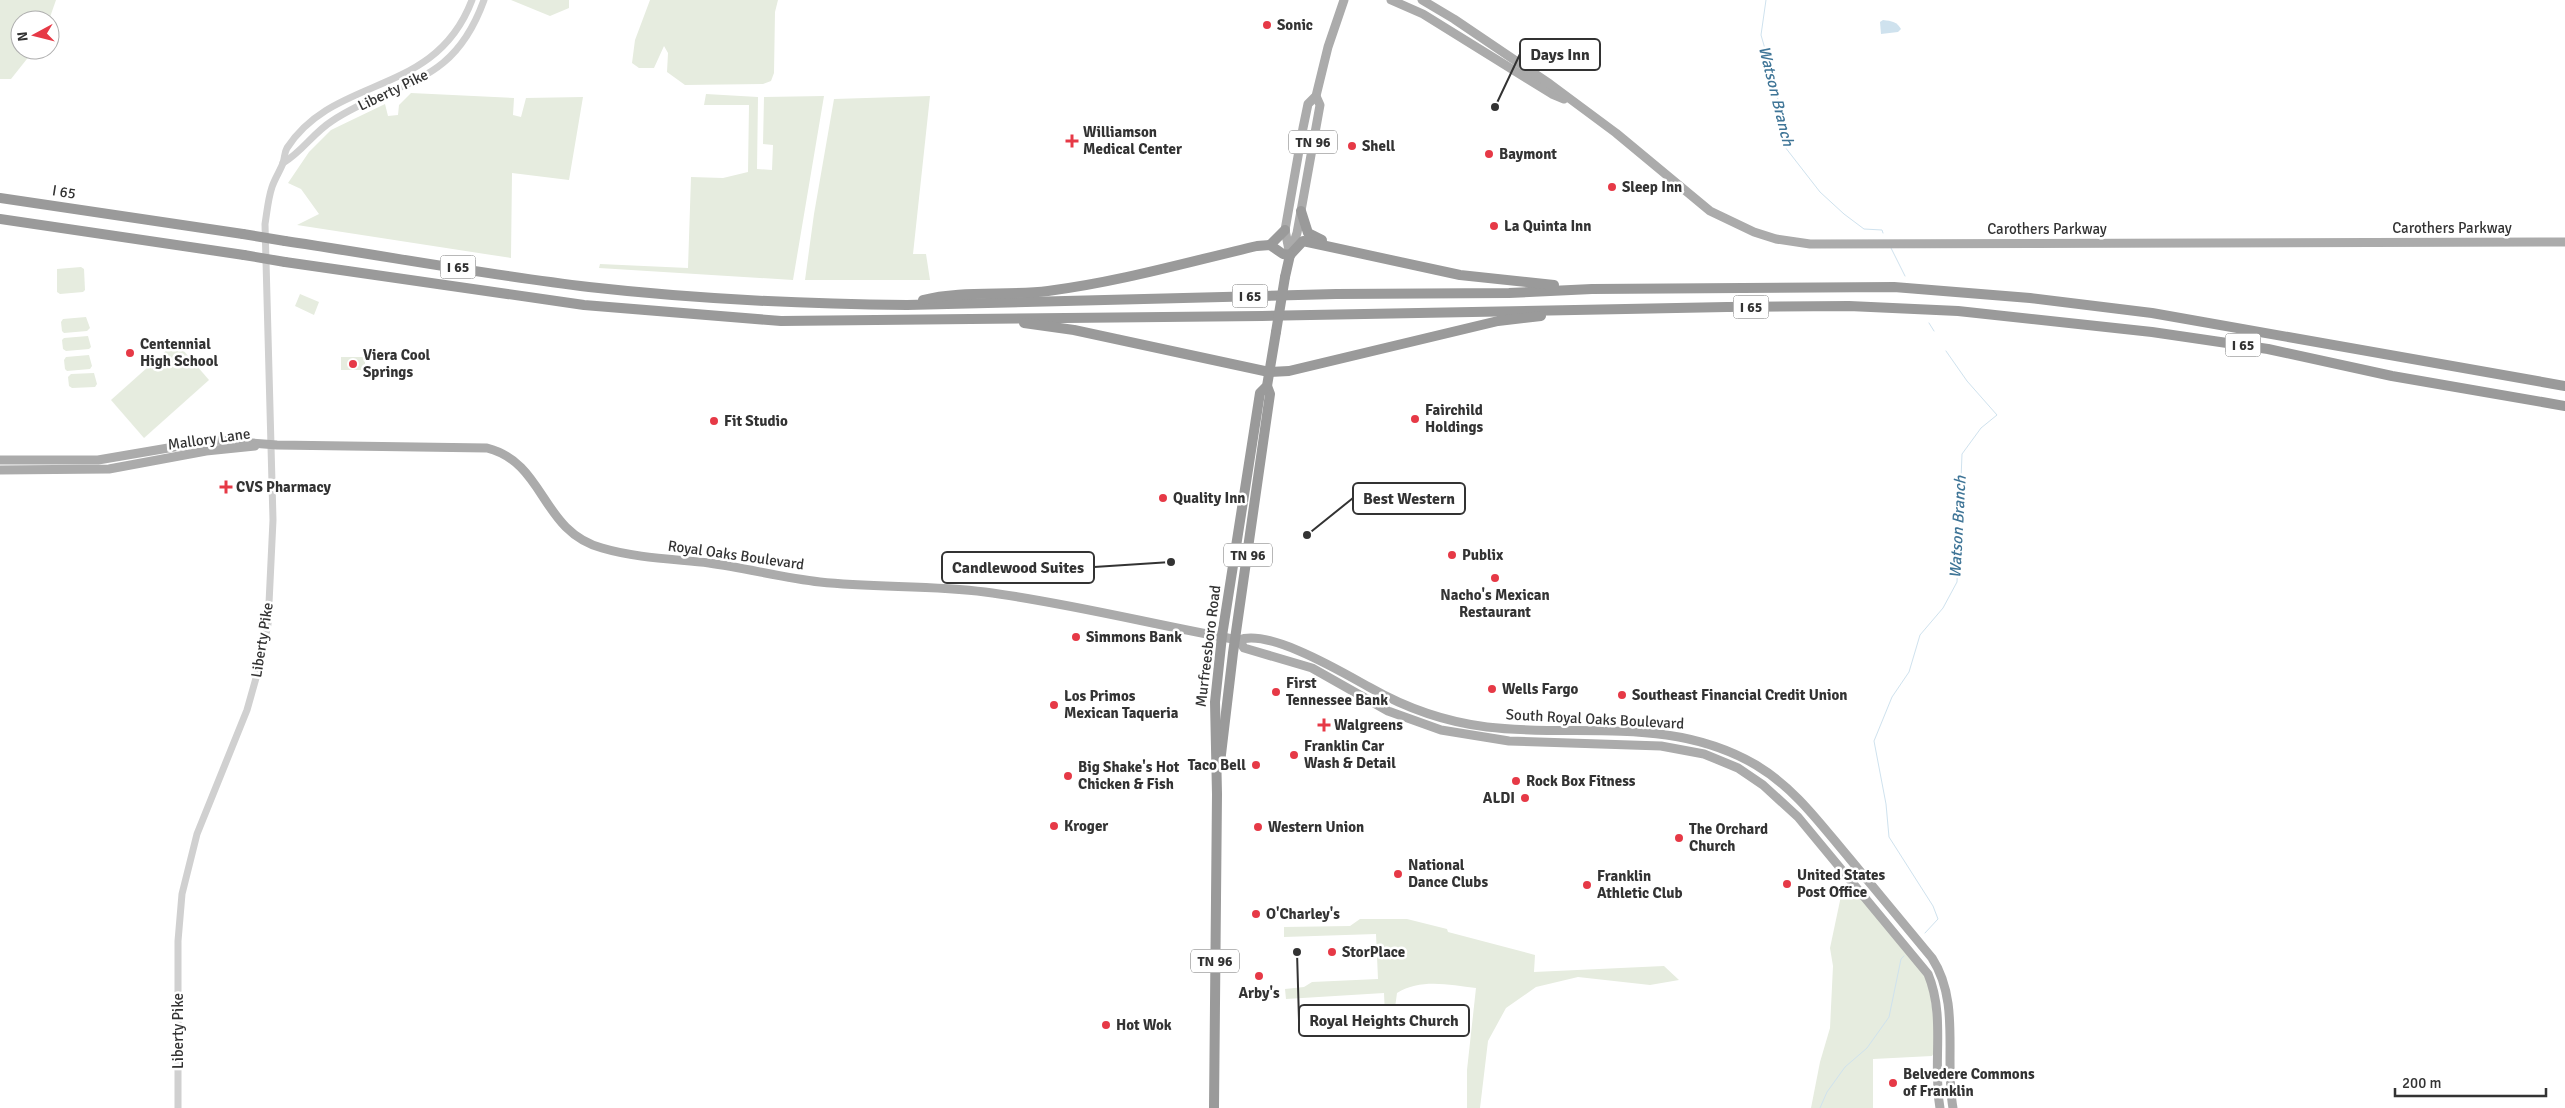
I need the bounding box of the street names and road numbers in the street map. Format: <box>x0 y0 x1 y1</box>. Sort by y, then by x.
street label: Liberty Pike <box>355 65 431 115</box>
road number: TN 96 <box>1289 130 1337 154</box>
street label: I 65 <box>51 181 77 203</box>
street label: Carothers Parkway <box>2392 219 2512 237</box>
street label: Carothers Parkway <box>1987 220 2107 238</box>
road number: I 65 <box>440 256 476 278</box>
road number: I 65 <box>1232 284 1268 308</box>
road number: I 65 <box>1734 296 1768 318</box>
road number: I 65 <box>2226 334 2260 356</box>
street label: Mallory Lane <box>167 424 251 454</box>
street label: Royal Oaks Boulevard <box>667 537 805 573</box>
road number: TN 96 <box>1224 544 1272 566</box>
street label: Murfreesboro Road <box>1192 584 1224 708</box>
street label: Liberty Pike <box>247 601 277 679</box>
street label: South Royal Oaks Boulevard <box>1505 705 1685 733</box>
road number: TN 96 <box>1191 949 1239 972</box>
street label: Liberty Pike <box>169 993 187 1069</box>

